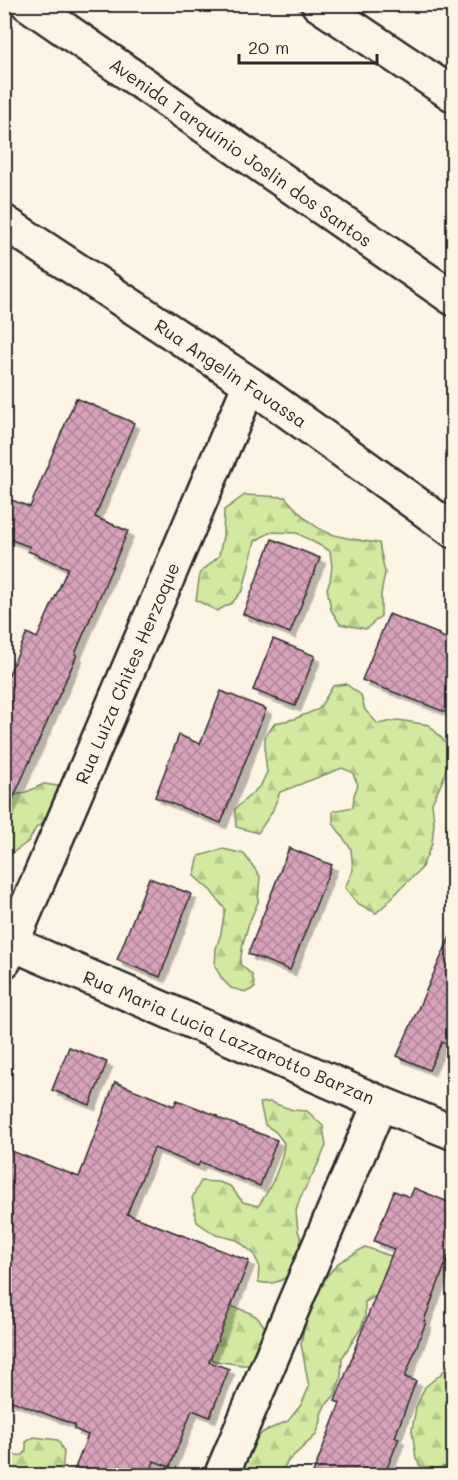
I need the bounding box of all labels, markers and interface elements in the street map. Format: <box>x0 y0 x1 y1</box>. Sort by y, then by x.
scale bar <box>239 27 377 65</box>
text: 20 m <box>248 35 289 59</box>
street label: Avenida Tarquínio Joslin dos Santos <box>105 52 377 252</box>
street label: Rua Angelin Favassa <box>150 313 312 433</box>
street label: Rua Luiza Chites Herzoque <box>69 559 185 787</box>
street label: Rua Maria Lucia Lazzarotto Barzan <box>80 965 378 1109</box>

